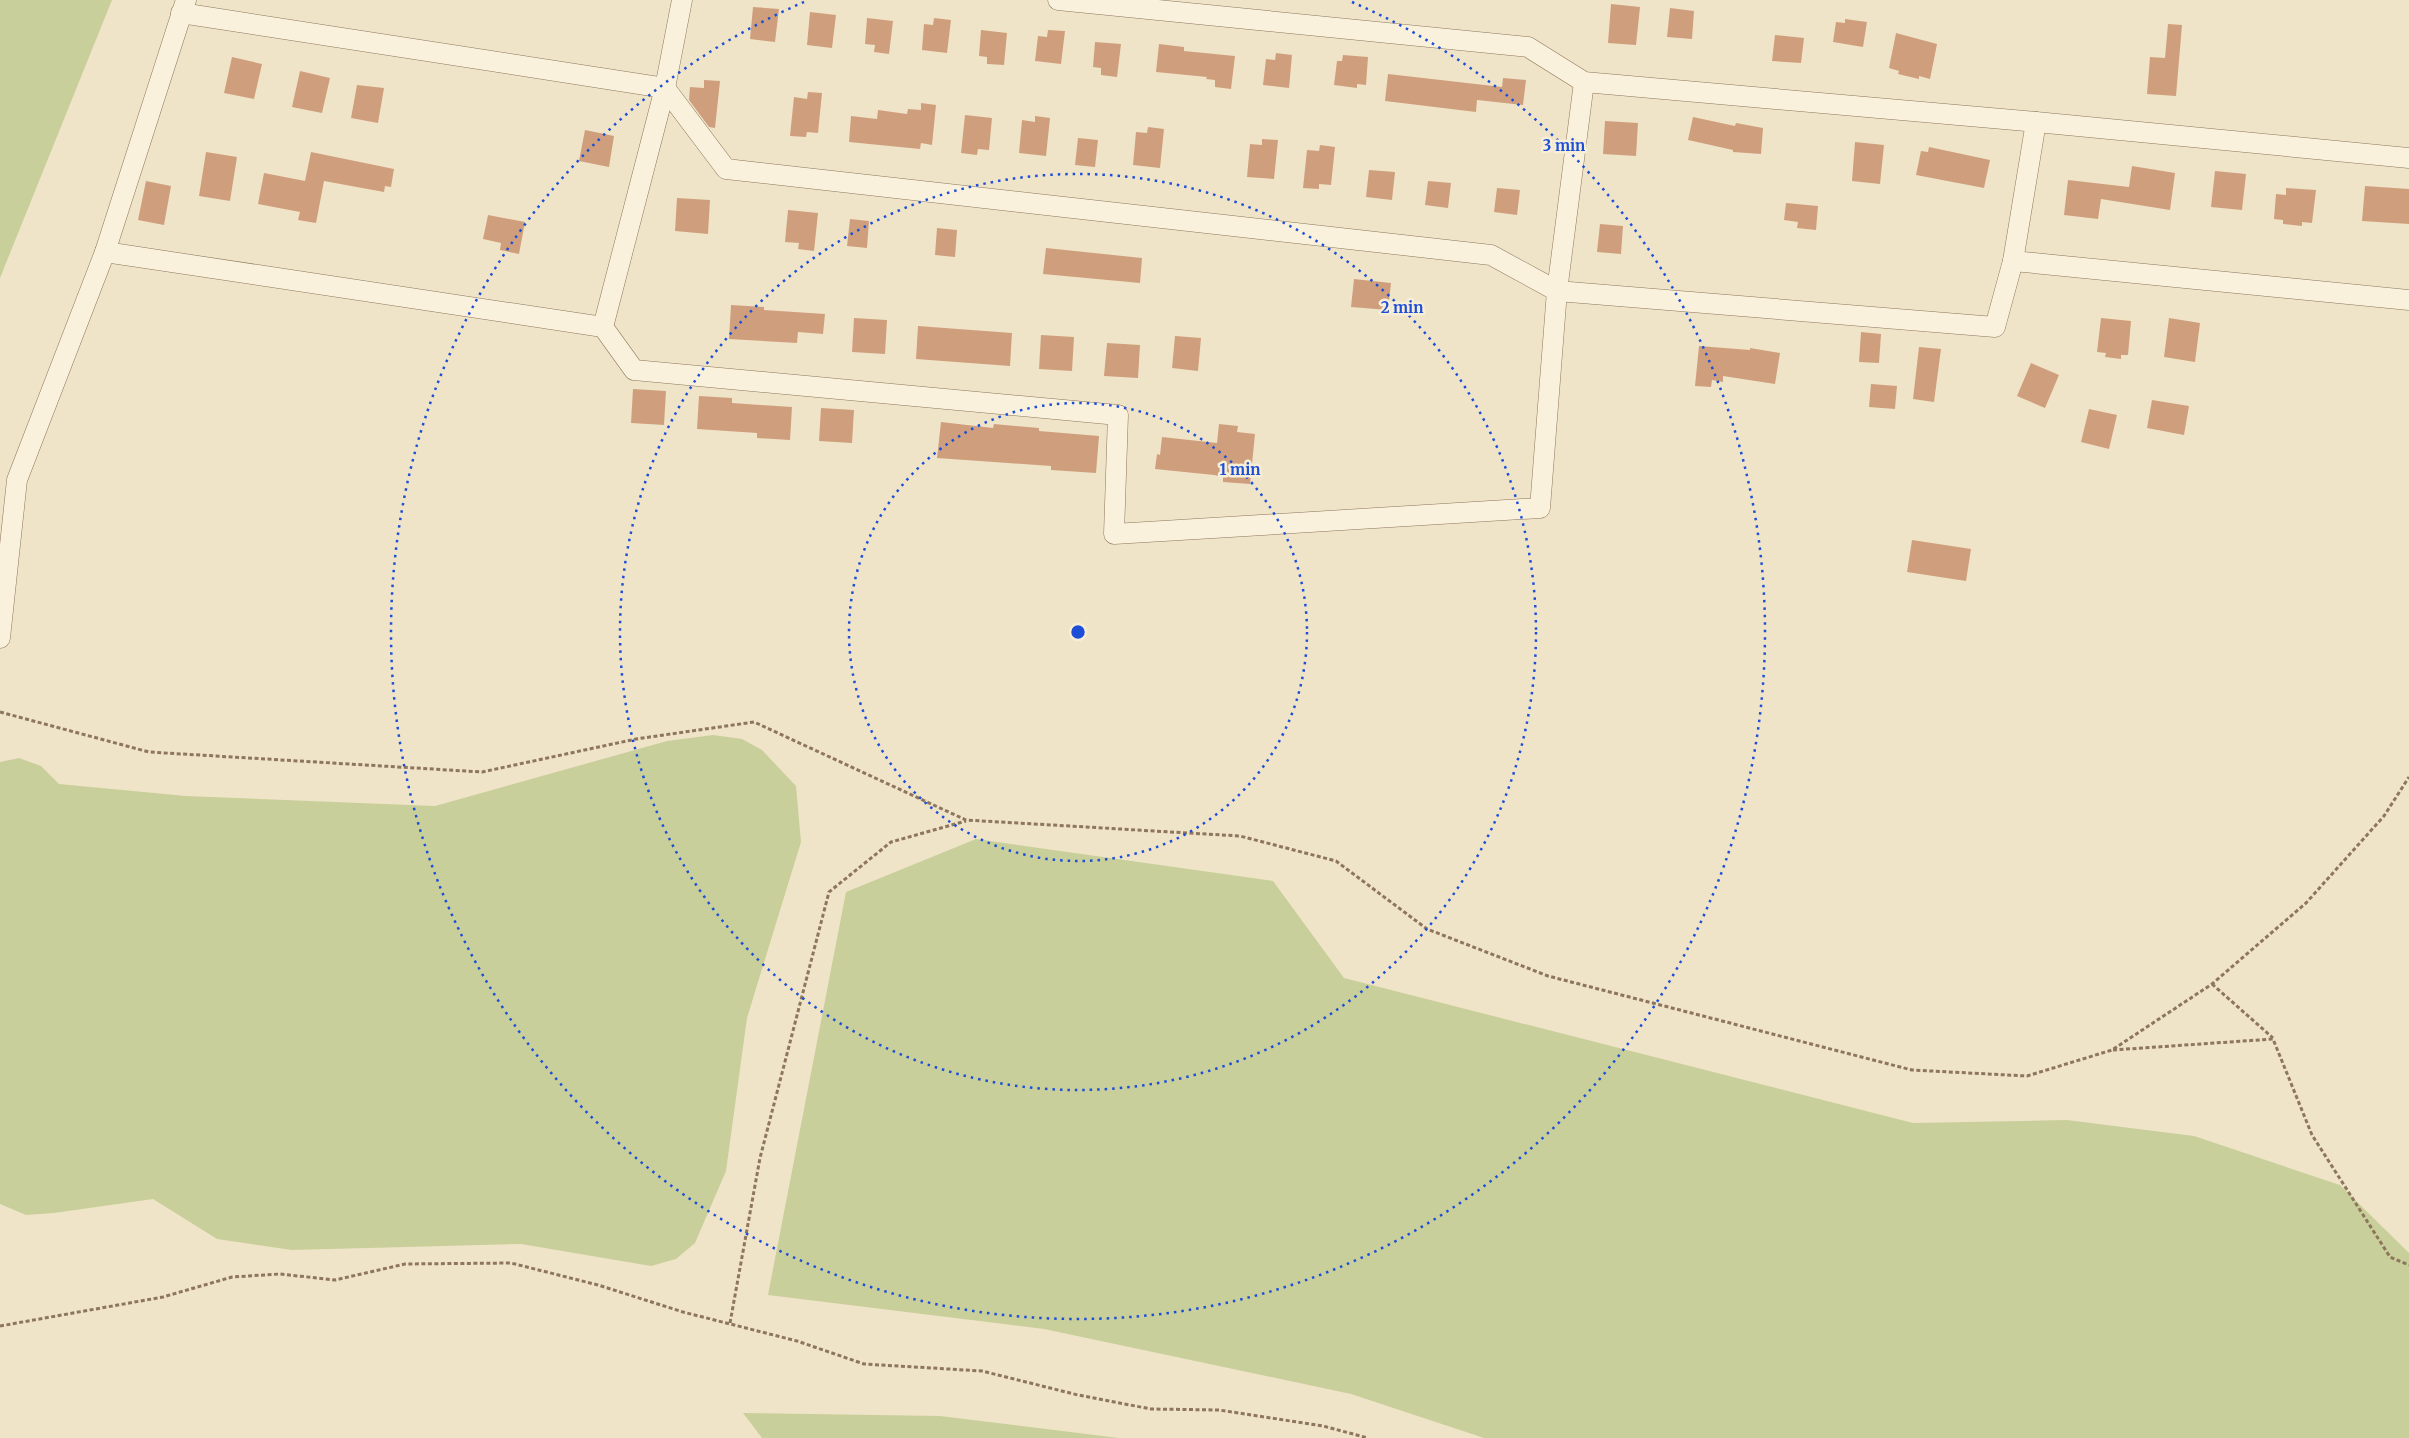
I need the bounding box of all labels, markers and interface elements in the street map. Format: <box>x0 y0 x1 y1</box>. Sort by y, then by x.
text: 3 min <box>1543 136 1585 155</box>
text: 2 min <box>1381 298 1423 317</box>
text: 1 min <box>1220 460 1260 479</box>
centre of rings <box>1069 623 1087 641</box>

